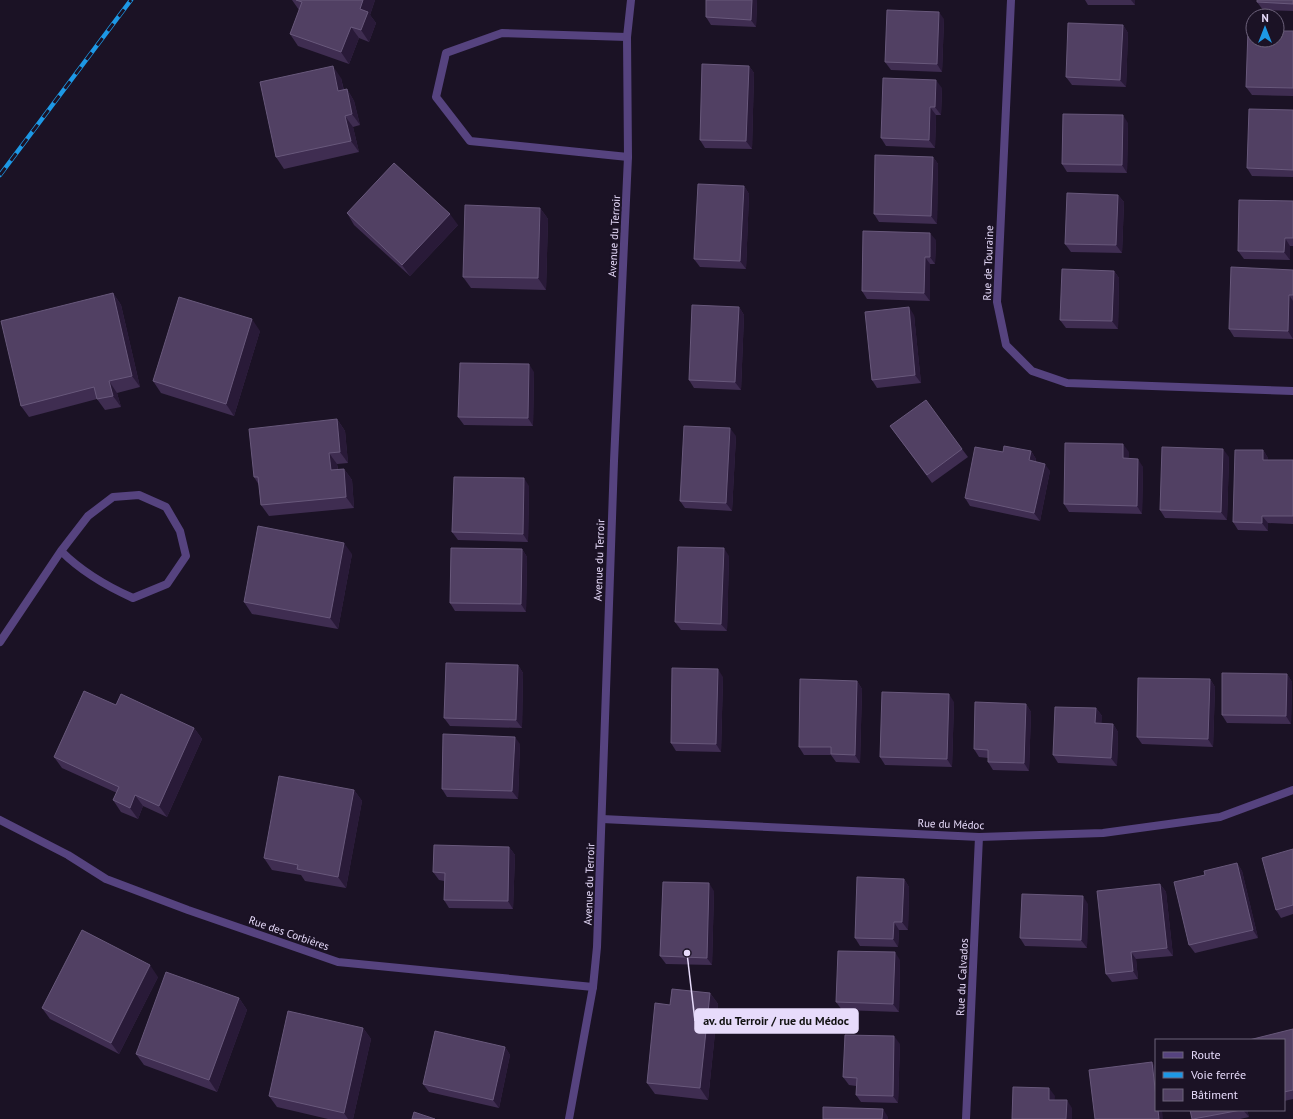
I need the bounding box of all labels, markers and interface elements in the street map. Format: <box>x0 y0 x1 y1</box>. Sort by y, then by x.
north arrow <box>1245 8 1285 48</box>
text: N <box>1261 11 1269 25</box>
street label: Avenue du Terroir <box>605 194 623 277</box>
street label: Rue de Touraine <box>980 225 996 301</box>
street label: Avenue du Terroir <box>591 518 607 601</box>
street label: Rue du Médoc <box>917 816 985 832</box>
street label: Avenue du Terroir <box>581 842 597 925</box>
street label: Rue des Corbières <box>247 913 331 953</box>
street label: Rue du Calvados <box>953 938 971 1016</box>
callout: av. du Terroir / rue du Médoc <box>695 1009 858 1033</box>
text: av. du Terroir / rue du Médoc <box>703 1013 849 1028</box>
legend <box>1155 1039 1285 1111</box>
text: Route <box>1191 1047 1221 1062</box>
text: Voie ferrée <box>1190 1067 1246 1082</box>
text: Bâtiment <box>1191 1087 1238 1102</box>

